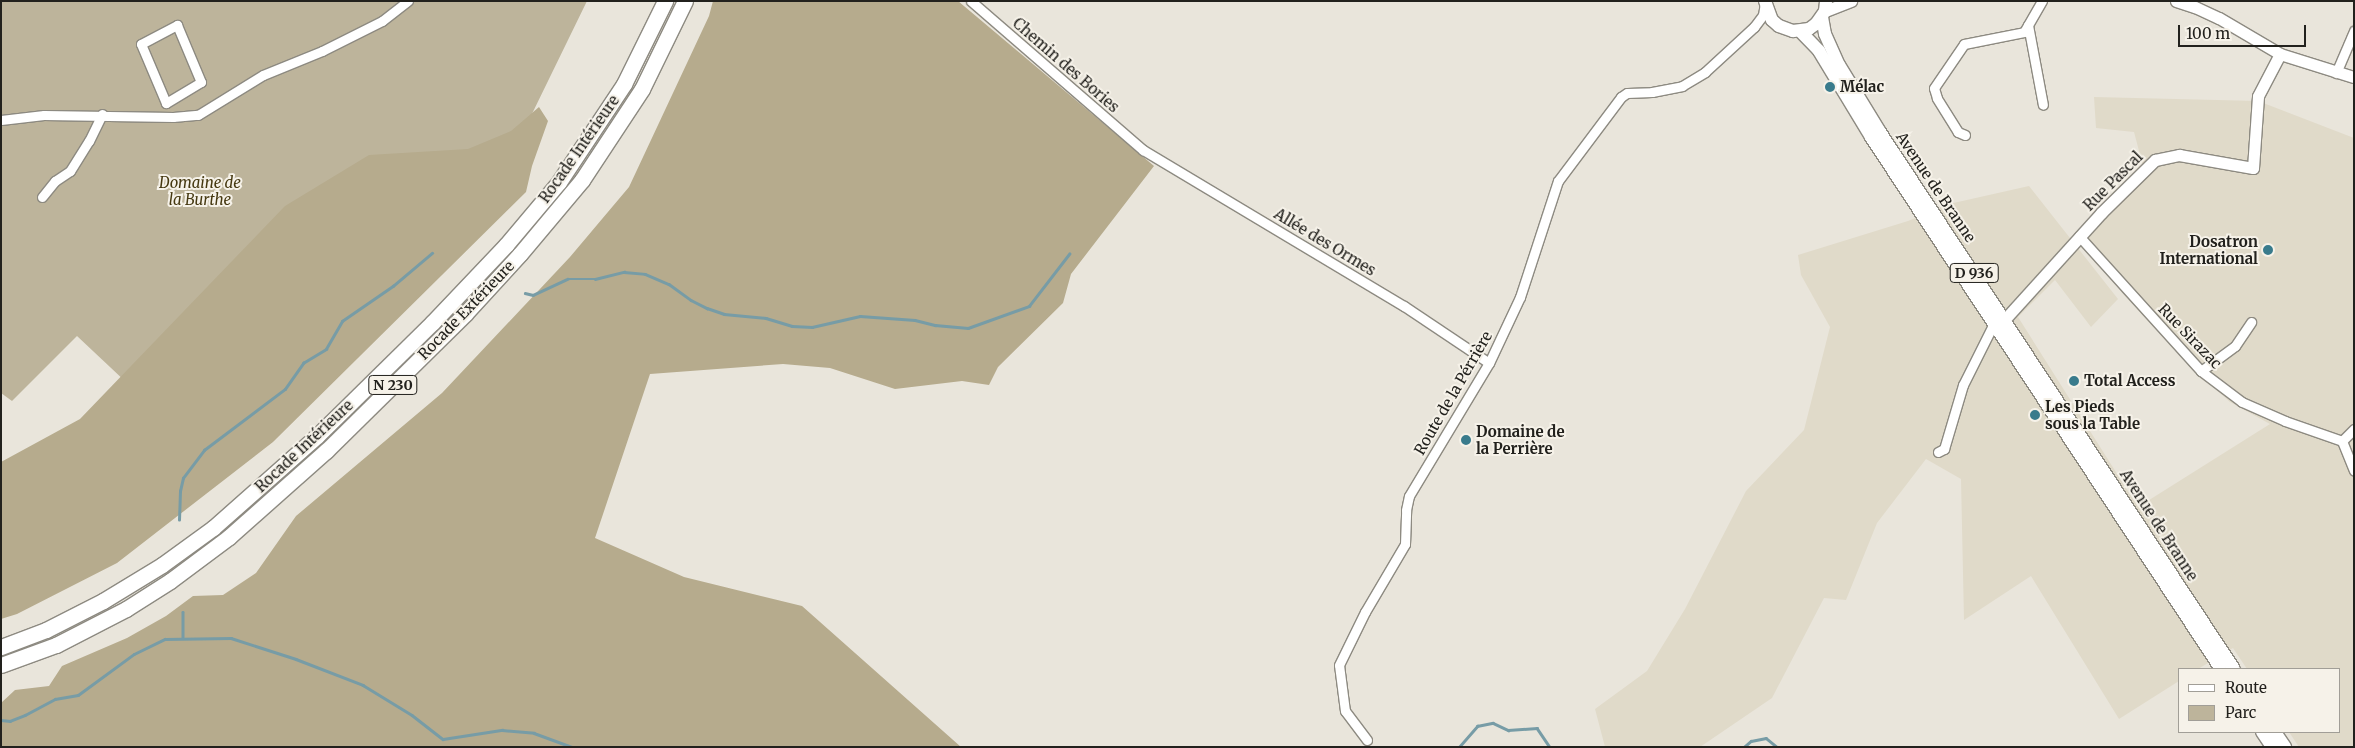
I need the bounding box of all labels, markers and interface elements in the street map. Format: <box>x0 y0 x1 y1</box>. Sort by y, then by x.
street label: Chemin des Bories <box>1009 14 1123 116</box>
scale bar <box>2180 15 2308 47</box>
text: 100 m <box>2186 24 2230 43</box>
place label: Mélac <box>1840 78 1884 96</box>
marker: Mélac <box>1824 81 1836 93</box>
street label: Rocade Intérieure <box>535 92 623 206</box>
street label: Avenue de Branne <box>1892 128 1980 246</box>
street label: Rue Pascal <box>2080 148 2146 214</box>
park label: Domaine de la Burthe <box>159 173 241 208</box>
street label: Allée des Ormes <box>1271 205 1379 279</box>
place label: Dosatron International <box>2159 232 2258 267</box>
marker: Dosatron International <box>2262 244 2274 256</box>
street label: Rocade Extérieure <box>414 257 518 363</box>
road number: D 936 <box>1949 262 1999 284</box>
street label: Rue Sirazac <box>2155 300 2225 372</box>
street label: Route de la Pérrière <box>1410 328 1496 458</box>
place label: Total Access <box>2084 372 2175 390</box>
road number: N 230 <box>368 374 418 396</box>
marker: Total Access <box>2068 375 2080 387</box>
street label: Rocade Intérieure <box>251 396 357 496</box>
place label: Les Pieds sous la Table <box>2045 397 2140 432</box>
marker: Les Pieds sous la Table <box>2029 409 2041 421</box>
place label: Domaine de la Perrière <box>1476 422 1565 457</box>
marker: Domaine de la Perrière <box>1460 434 1472 446</box>
street label: Avenue de Branne <box>2116 466 2202 584</box>
legend <box>2178 668 2340 733</box>
text: Route <box>2225 678 2267 697</box>
text: Parc <box>2225 703 2256 722</box>

